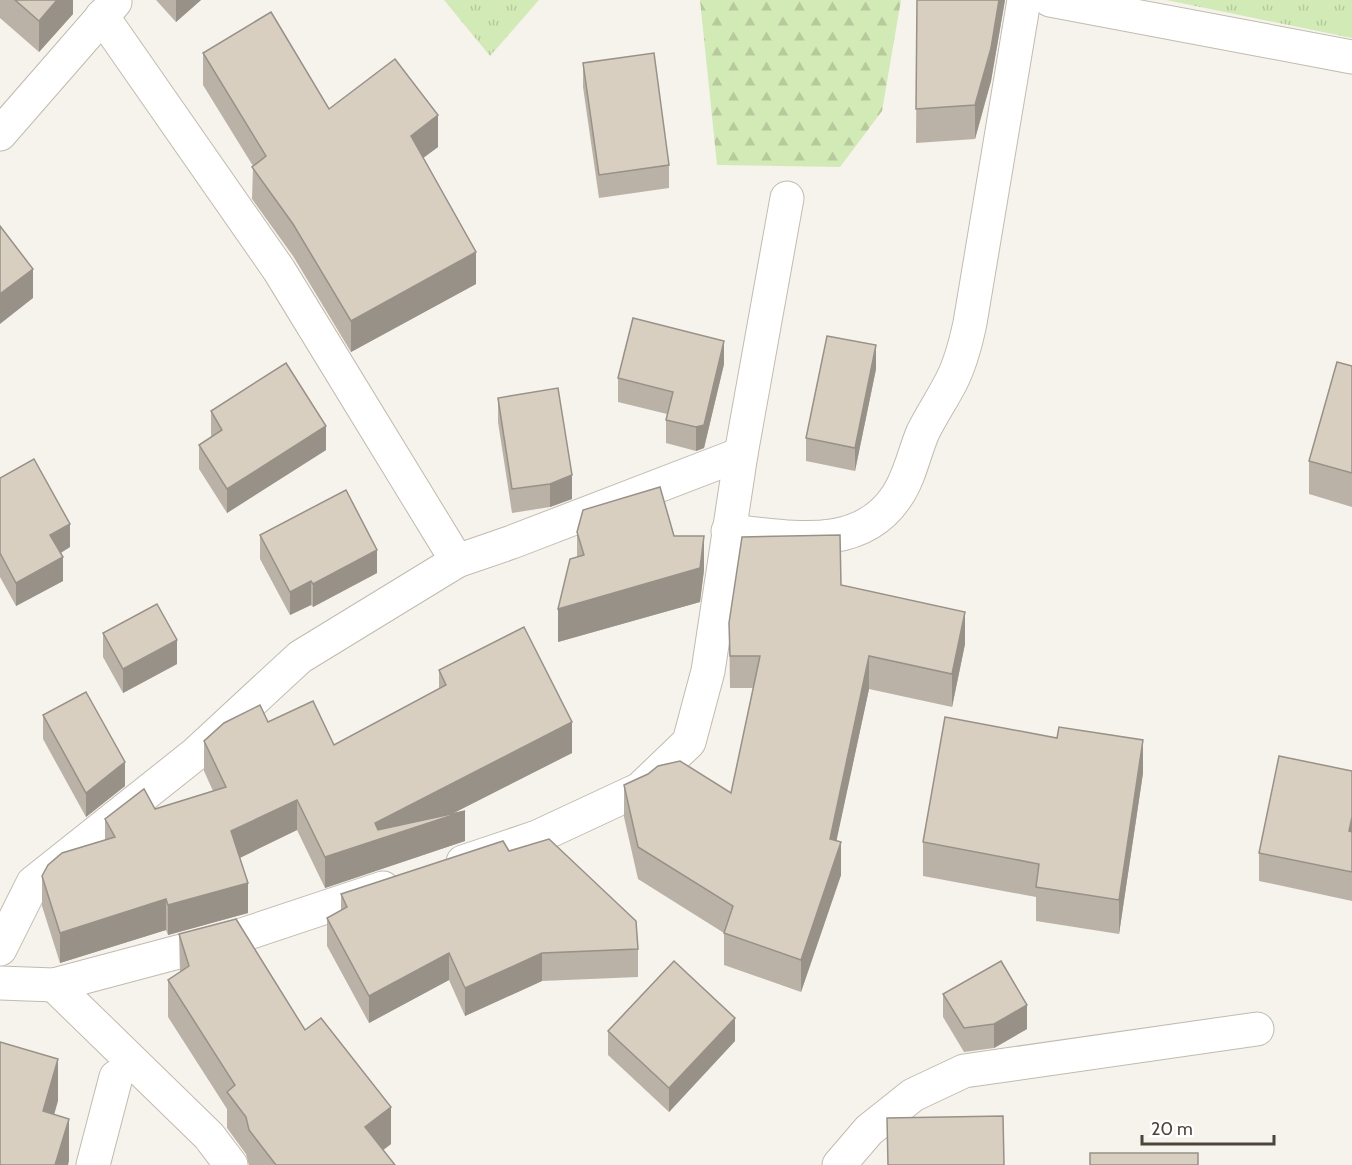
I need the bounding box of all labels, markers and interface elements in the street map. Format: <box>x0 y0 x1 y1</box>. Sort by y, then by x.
scale bar <box>1142 1108 1274 1146</box>
text: 20 m <box>1151 1118 1193 1140</box>

